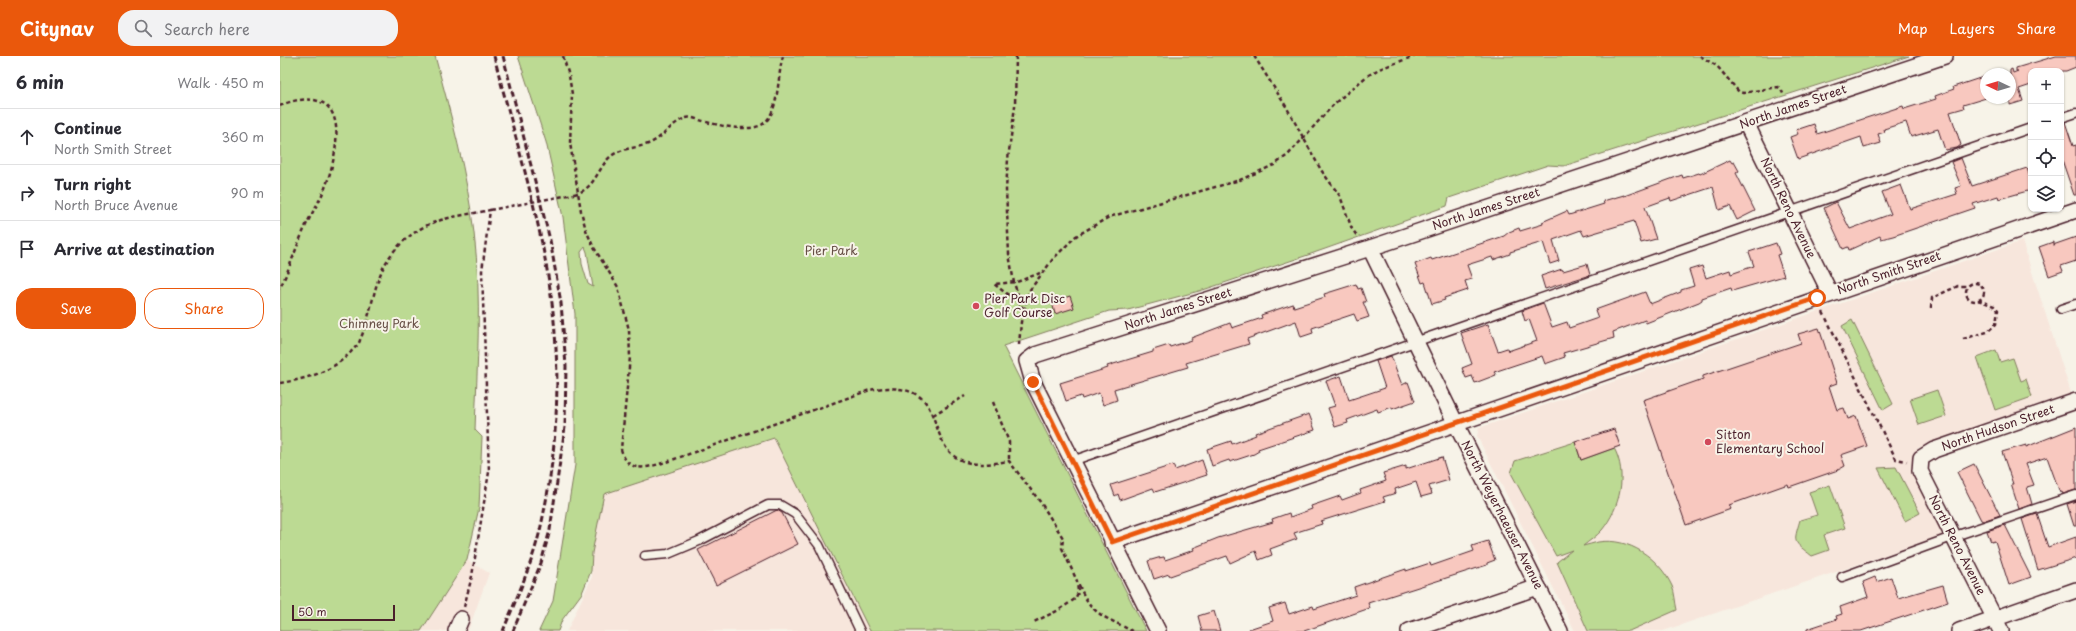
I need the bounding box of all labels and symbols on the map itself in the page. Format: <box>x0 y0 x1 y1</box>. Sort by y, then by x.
north arrow <box>1980 68 2016 104</box>
street label: North James Street <box>1737 79 1849 133</box>
street label: North Reno Avenue <box>1757 154 1821 262</box>
street label: North James Street <box>1430 182 1542 234</box>
park label: Pier Park <box>804 241 858 259</box>
street label: North Smith Street <box>1834 246 1943 298</box>
street label: North James Street <box>1122 282 1234 334</box>
place label: Pier Park Disc Golf Course <box>984 289 1065 321</box>
route start <box>1808 289 1826 307</box>
marker: Pier Park Disc Golf Course <box>971 301 981 311</box>
park label: Chimney Park <box>339 314 419 332</box>
route end <box>1024 373 1042 391</box>
street label: North Hudson Street <box>1939 399 2057 455</box>
place label: Sitton Elementary School <box>1716 425 1824 457</box>
street label: North Weyerhaeuser Avenue <box>1457 437 1549 593</box>
marker: Sitton Elementary School <box>1703 437 1713 447</box>
street label: North Reno Avenue <box>1925 491 1991 598</box>
scale bar <box>292 603 395 622</box>

